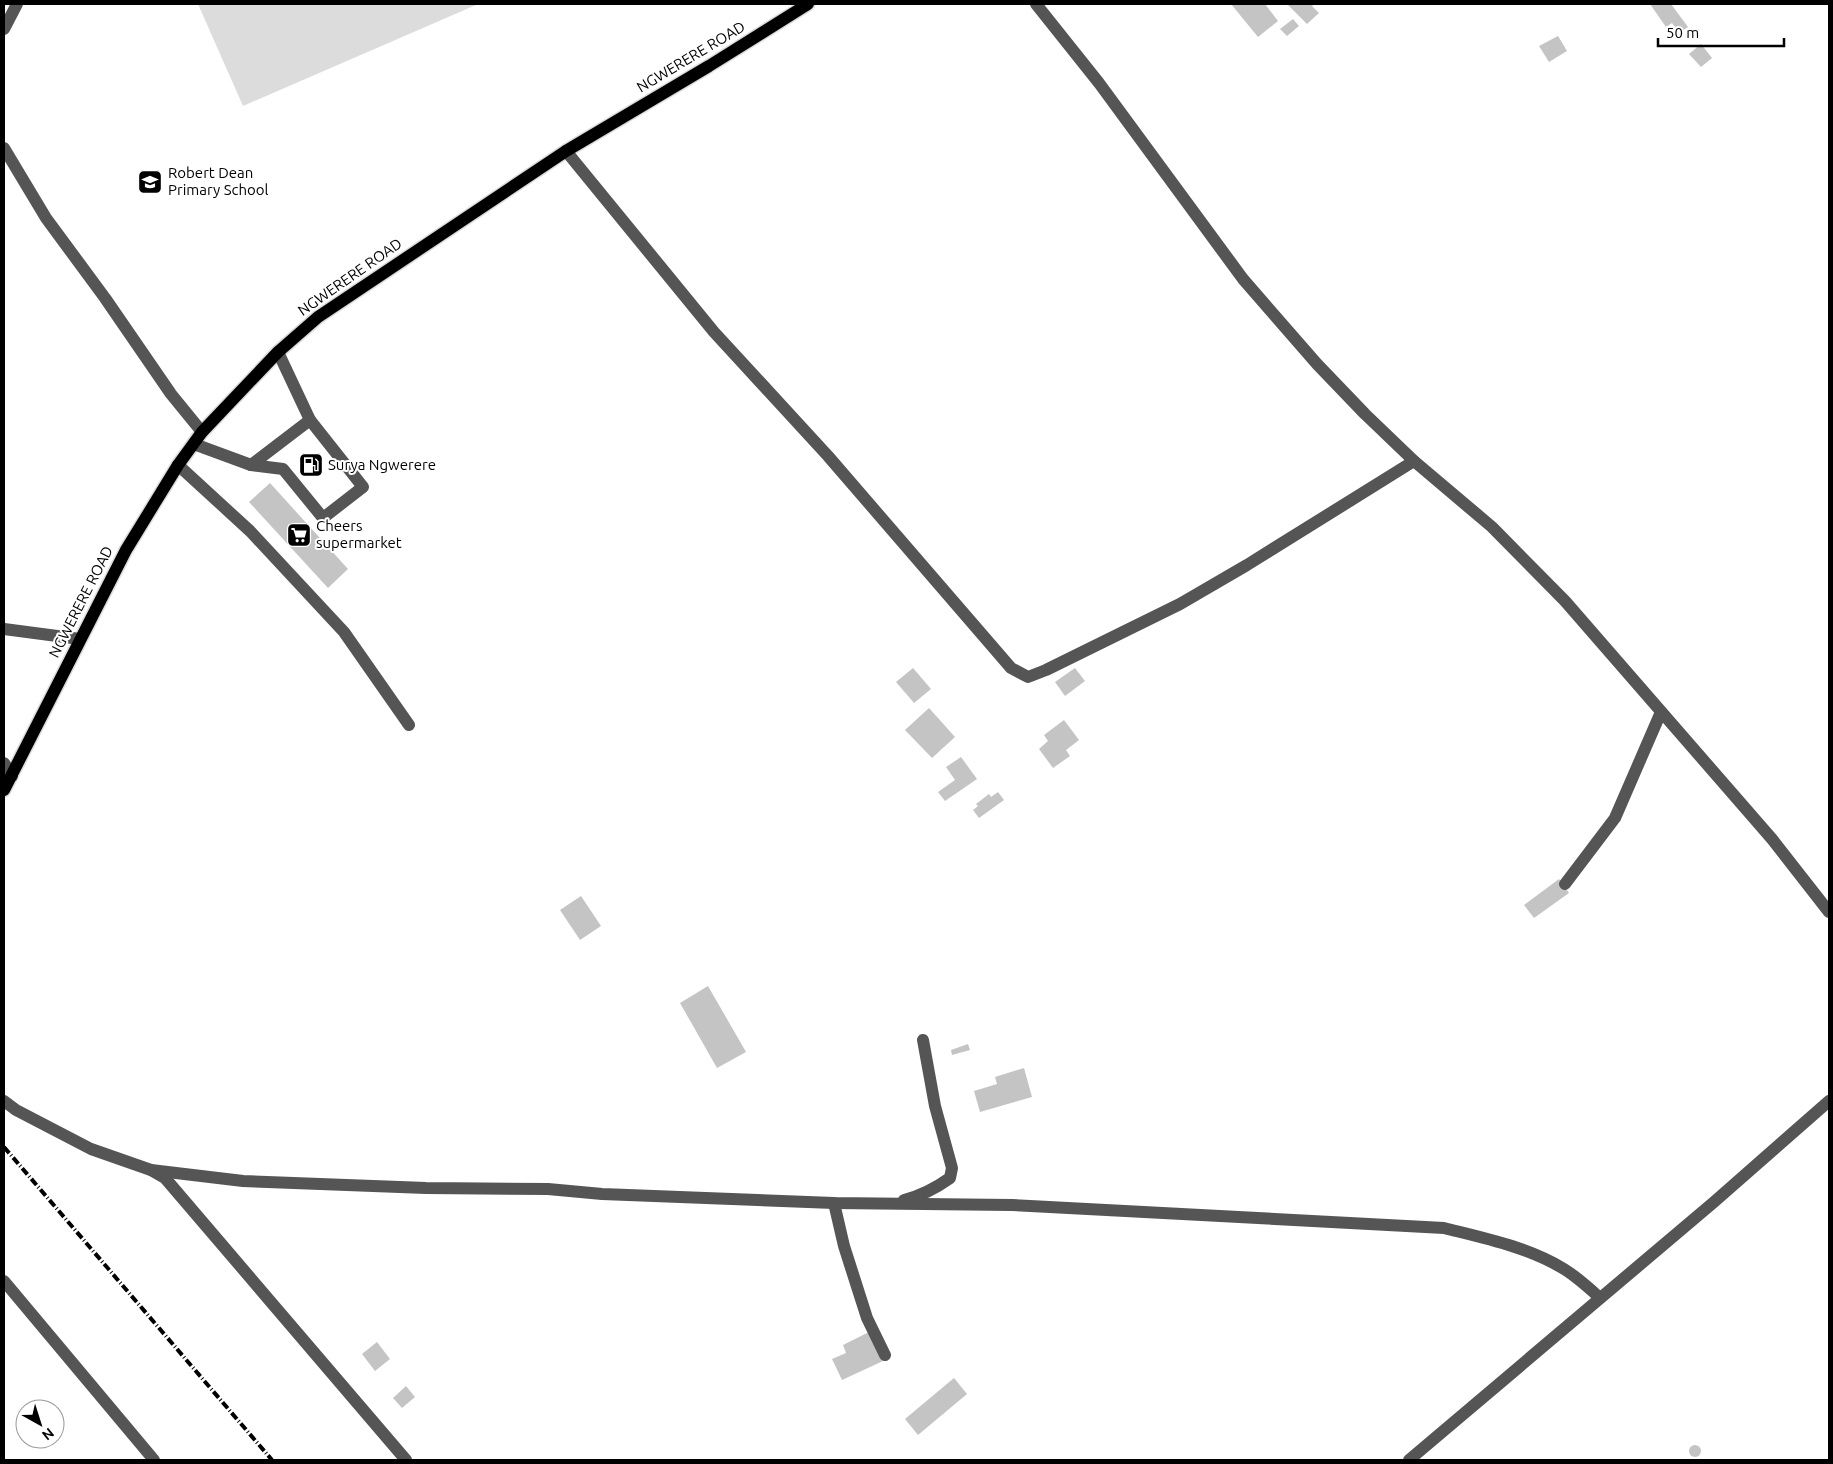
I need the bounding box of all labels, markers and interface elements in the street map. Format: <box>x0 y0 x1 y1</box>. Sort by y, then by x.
scale bar <box>1658 15 1784 47</box>
street label: NGWERERE ROAD <box>634 18 748 96</box>
text: 50 m <box>1666 24 1699 41</box>
place label: Robert Dean Primary School <box>168 164 269 198</box>
school or university icon: Robert Dean Primary School <box>137 169 163 195</box>
street label: NGWERERE ROAD <box>294 234 405 319</box>
fuel station icon: Surya Ngwerere <box>298 452 324 478</box>
place label: Surya Ngwerere <box>328 456 436 473</box>
place label: Cheers supermarket <box>316 517 402 551</box>
supermarket icon: Cheers supermarket <box>286 522 312 548</box>
street label: NGWERERE ROAD <box>45 543 116 660</box>
north arrow <box>15 1399 65 1449</box>
text: N <box>39 1425 57 1444</box>

